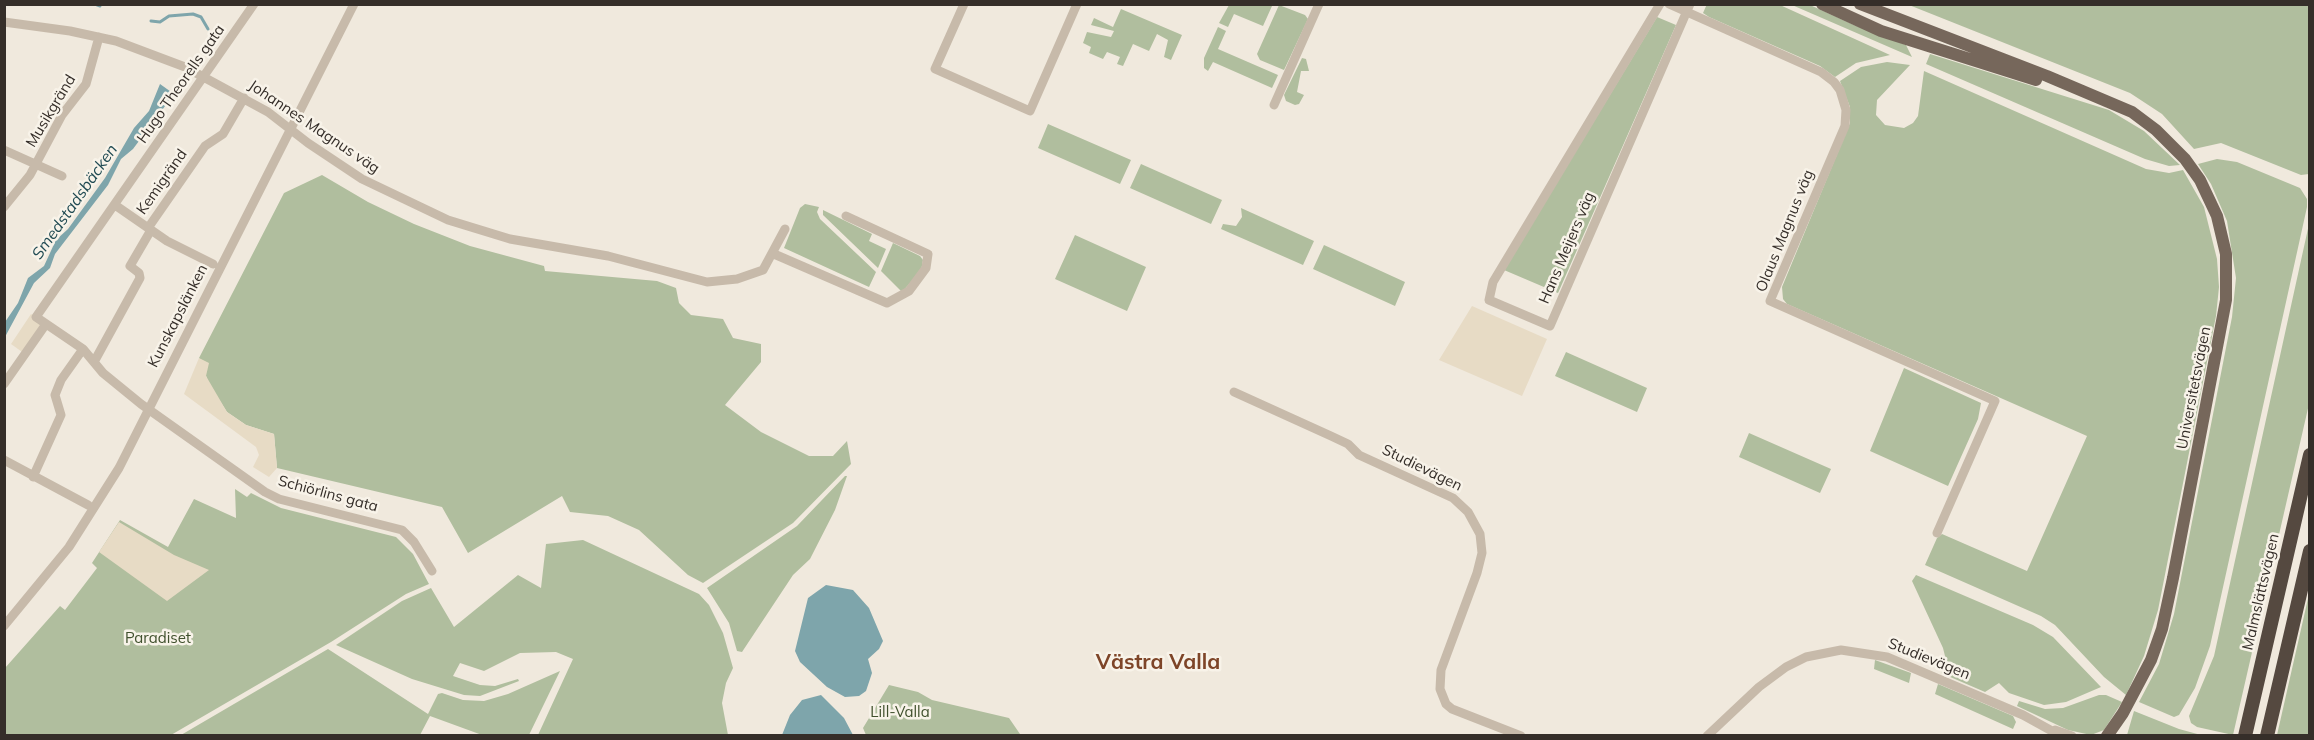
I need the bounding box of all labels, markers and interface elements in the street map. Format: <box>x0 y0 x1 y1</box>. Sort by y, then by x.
street label: Hugo Theorells gata <box>133 21 229 147</box>
street label: Musikgränd <box>22 71 80 151</box>
street label: Johannes Magnus väg <box>245 76 383 178</box>
water label: Smedstadsbäcken <box>28 141 122 263</box>
street label: Kemigränd <box>133 146 191 218</box>
street label: Olaus Magnus väg <box>1752 167 1818 295</box>
street label: Hans Meijers väg <box>1535 189 1599 307</box>
street label: Kunskapslänken <box>144 261 212 371</box>
street label: Universitetsvägen <box>2173 325 2215 451</box>
street label: Studievägen <box>1379 441 1465 495</box>
street label: Schiörlins gata <box>276 472 380 516</box>
street label: Malmslättsvägen <box>2239 532 2283 652</box>
park label: Paradiset <box>125 629 191 647</box>
street label: Studievägen <box>1885 634 1973 684</box>
district label: Västra Valla <box>1096 650 1220 676</box>
park label: Lill-Valla <box>870 703 930 721</box>

